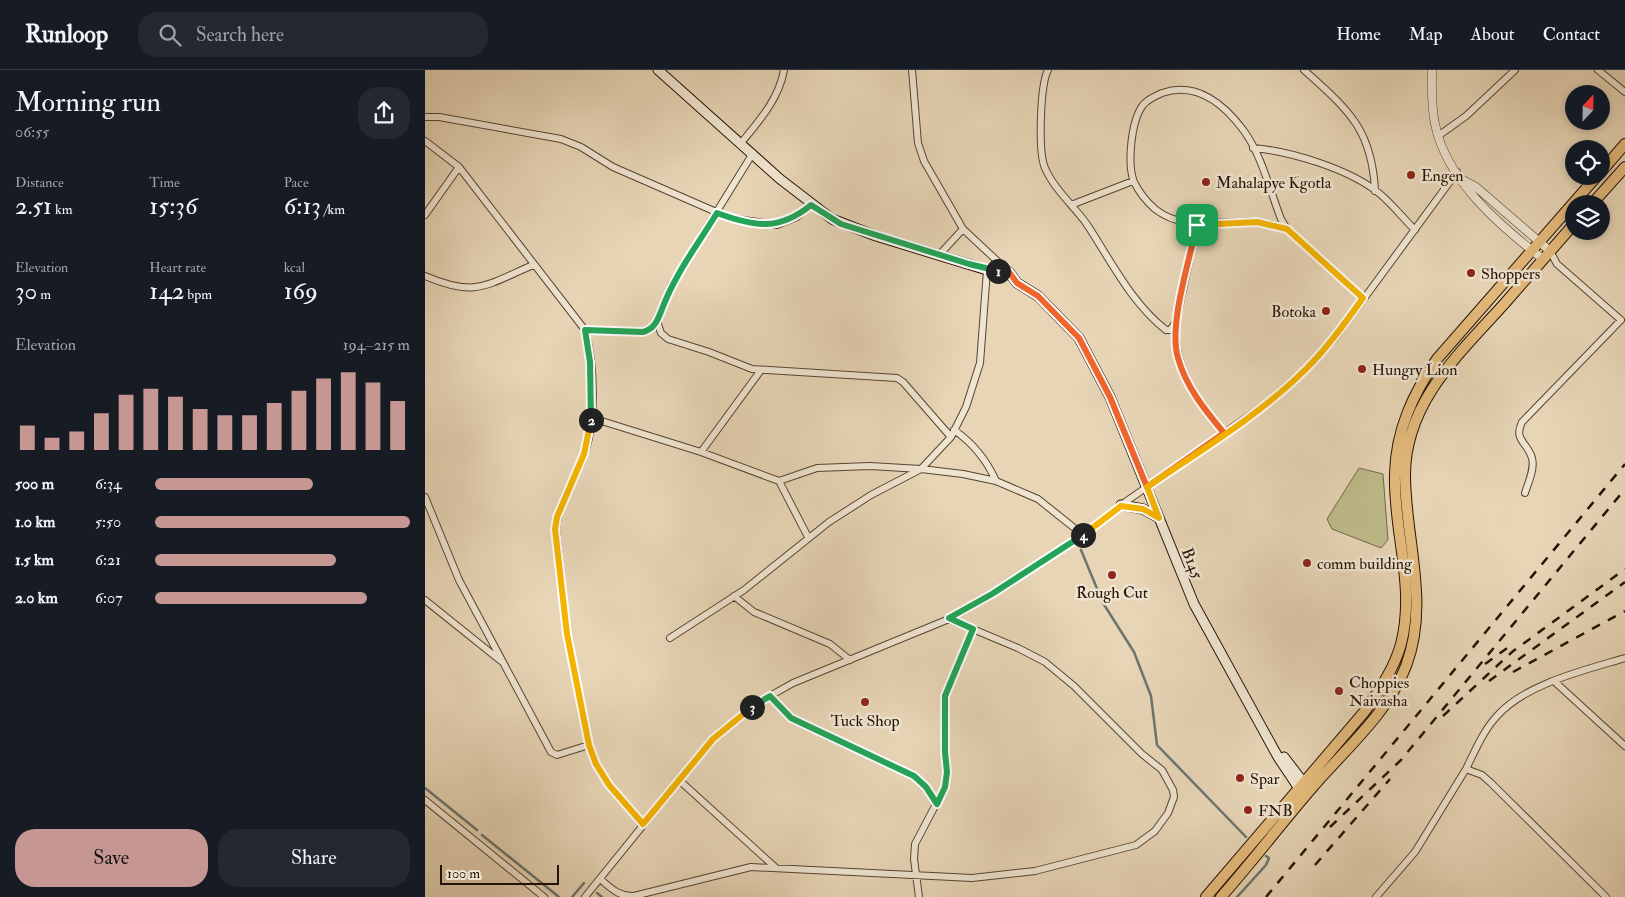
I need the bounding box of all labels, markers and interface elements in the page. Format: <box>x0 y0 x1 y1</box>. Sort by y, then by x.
search box <box>138 12 488 57</box>
text: Runloop <box>25 19 108 50</box>
icon: search <box>156 21 184 49</box>
text: Search here <box>196 23 284 47</box>
text: Home <box>1336 23 1381 46</box>
text: Map <box>1409 23 1443 46</box>
text: About <box>1471 23 1515 46</box>
text: Contact <box>1543 23 1600 46</box>
text: Morning run <box>15 85 161 120</box>
north arrow <box>1565 85 1610 130</box>
map controls <box>1565 85 1610 240</box>
button: share <box>358 87 410 139</box>
text: 06:55 <box>15 122 49 142</box>
button: locate <box>1565 140 1610 185</box>
place label: Engen <box>1421 166 1464 186</box>
marker: Engen <box>1405 169 1417 181</box>
place label: Mahalapye Kgotla <box>1216 173 1332 194</box>
text: Distance <box>15 174 64 191</box>
text: Time <box>149 174 180 191</box>
text: Pace <box>284 174 309 191</box>
marker: Mahalapye Kgotla <box>1200 176 1212 188</box>
text: 2.51 <box>15 191 52 222</box>
text: 15:36 <box>149 191 198 222</box>
text: 6:13 <box>284 191 321 222</box>
button: layers <box>1565 195 1610 240</box>
text: km <box>52 201 73 218</box>
text: /km <box>321 201 345 218</box>
pin <box>1176 204 1218 246</box>
icon: arrive <box>1183 211 1211 239</box>
pin: 1 <box>985 258 1011 284</box>
text: Elevation <box>15 259 68 276</box>
text: Heart rate <box>149 259 206 276</box>
text: kcal <box>284 259 305 276</box>
text: 1 <box>996 263 1001 280</box>
place label: Shoppers <box>1481 264 1540 285</box>
marker: Shoppers <box>1465 267 1477 279</box>
text: 30 <box>15 276 37 307</box>
text: 142 <box>149 276 184 307</box>
text: 169 <box>284 276 318 307</box>
text: m <box>37 286 51 303</box>
text: bpm <box>184 286 212 303</box>
place label: Botoka <box>1271 302 1316 322</box>
marker: Botoka <box>1320 305 1332 317</box>
text: Elevation <box>15 335 76 355</box>
text: 194–215 m <box>343 335 410 355</box>
place label: Hungry Lion <box>1372 360 1457 380</box>
marker: Hungry Lion <box>1356 363 1368 375</box>
pin: 2 <box>579 408 603 432</box>
text: 2 <box>588 412 595 429</box>
text: 500 m <box>15 474 54 494</box>
text: 6:34 <box>95 474 122 494</box>
text: 1.0 km <box>15 512 55 532</box>
text: 5:50 <box>95 512 121 532</box>
pin: 4 <box>1071 522 1095 548</box>
text: 4 <box>1080 527 1087 544</box>
street label: B145 <box>1177 545 1207 582</box>
text: 1.5 km <box>15 550 54 570</box>
text: 6:21 <box>95 550 121 570</box>
place label: comm building <box>1317 554 1413 574</box>
marker: comm building <box>1301 557 1313 569</box>
marker: Rough Cut <box>1106 569 1118 581</box>
place label: Rough Cut <box>1076 583 1148 603</box>
text: 2.0 km <box>15 588 58 608</box>
text: 6:07 <box>95 588 123 608</box>
place label: Choppies Naivasha <box>1349 673 1409 711</box>
marker: Choppies Naivasha <box>1333 685 1345 697</box>
pin: 3 <box>739 694 765 720</box>
marker: Tuck Shop <box>859 696 871 708</box>
text: 3 <box>750 699 755 716</box>
place label: Tuck Shop <box>830 711 900 732</box>
place label: Spar <box>1250 769 1280 790</box>
marker: Spar <box>1234 772 1246 784</box>
place label: FNB <box>1258 801 1293 821</box>
marker: FNB <box>1242 804 1254 816</box>
button: Save <box>15 829 208 887</box>
button: Share <box>218 829 410 887</box>
scale bar <box>440 862 559 885</box>
text: 100 m <box>447 865 480 882</box>

